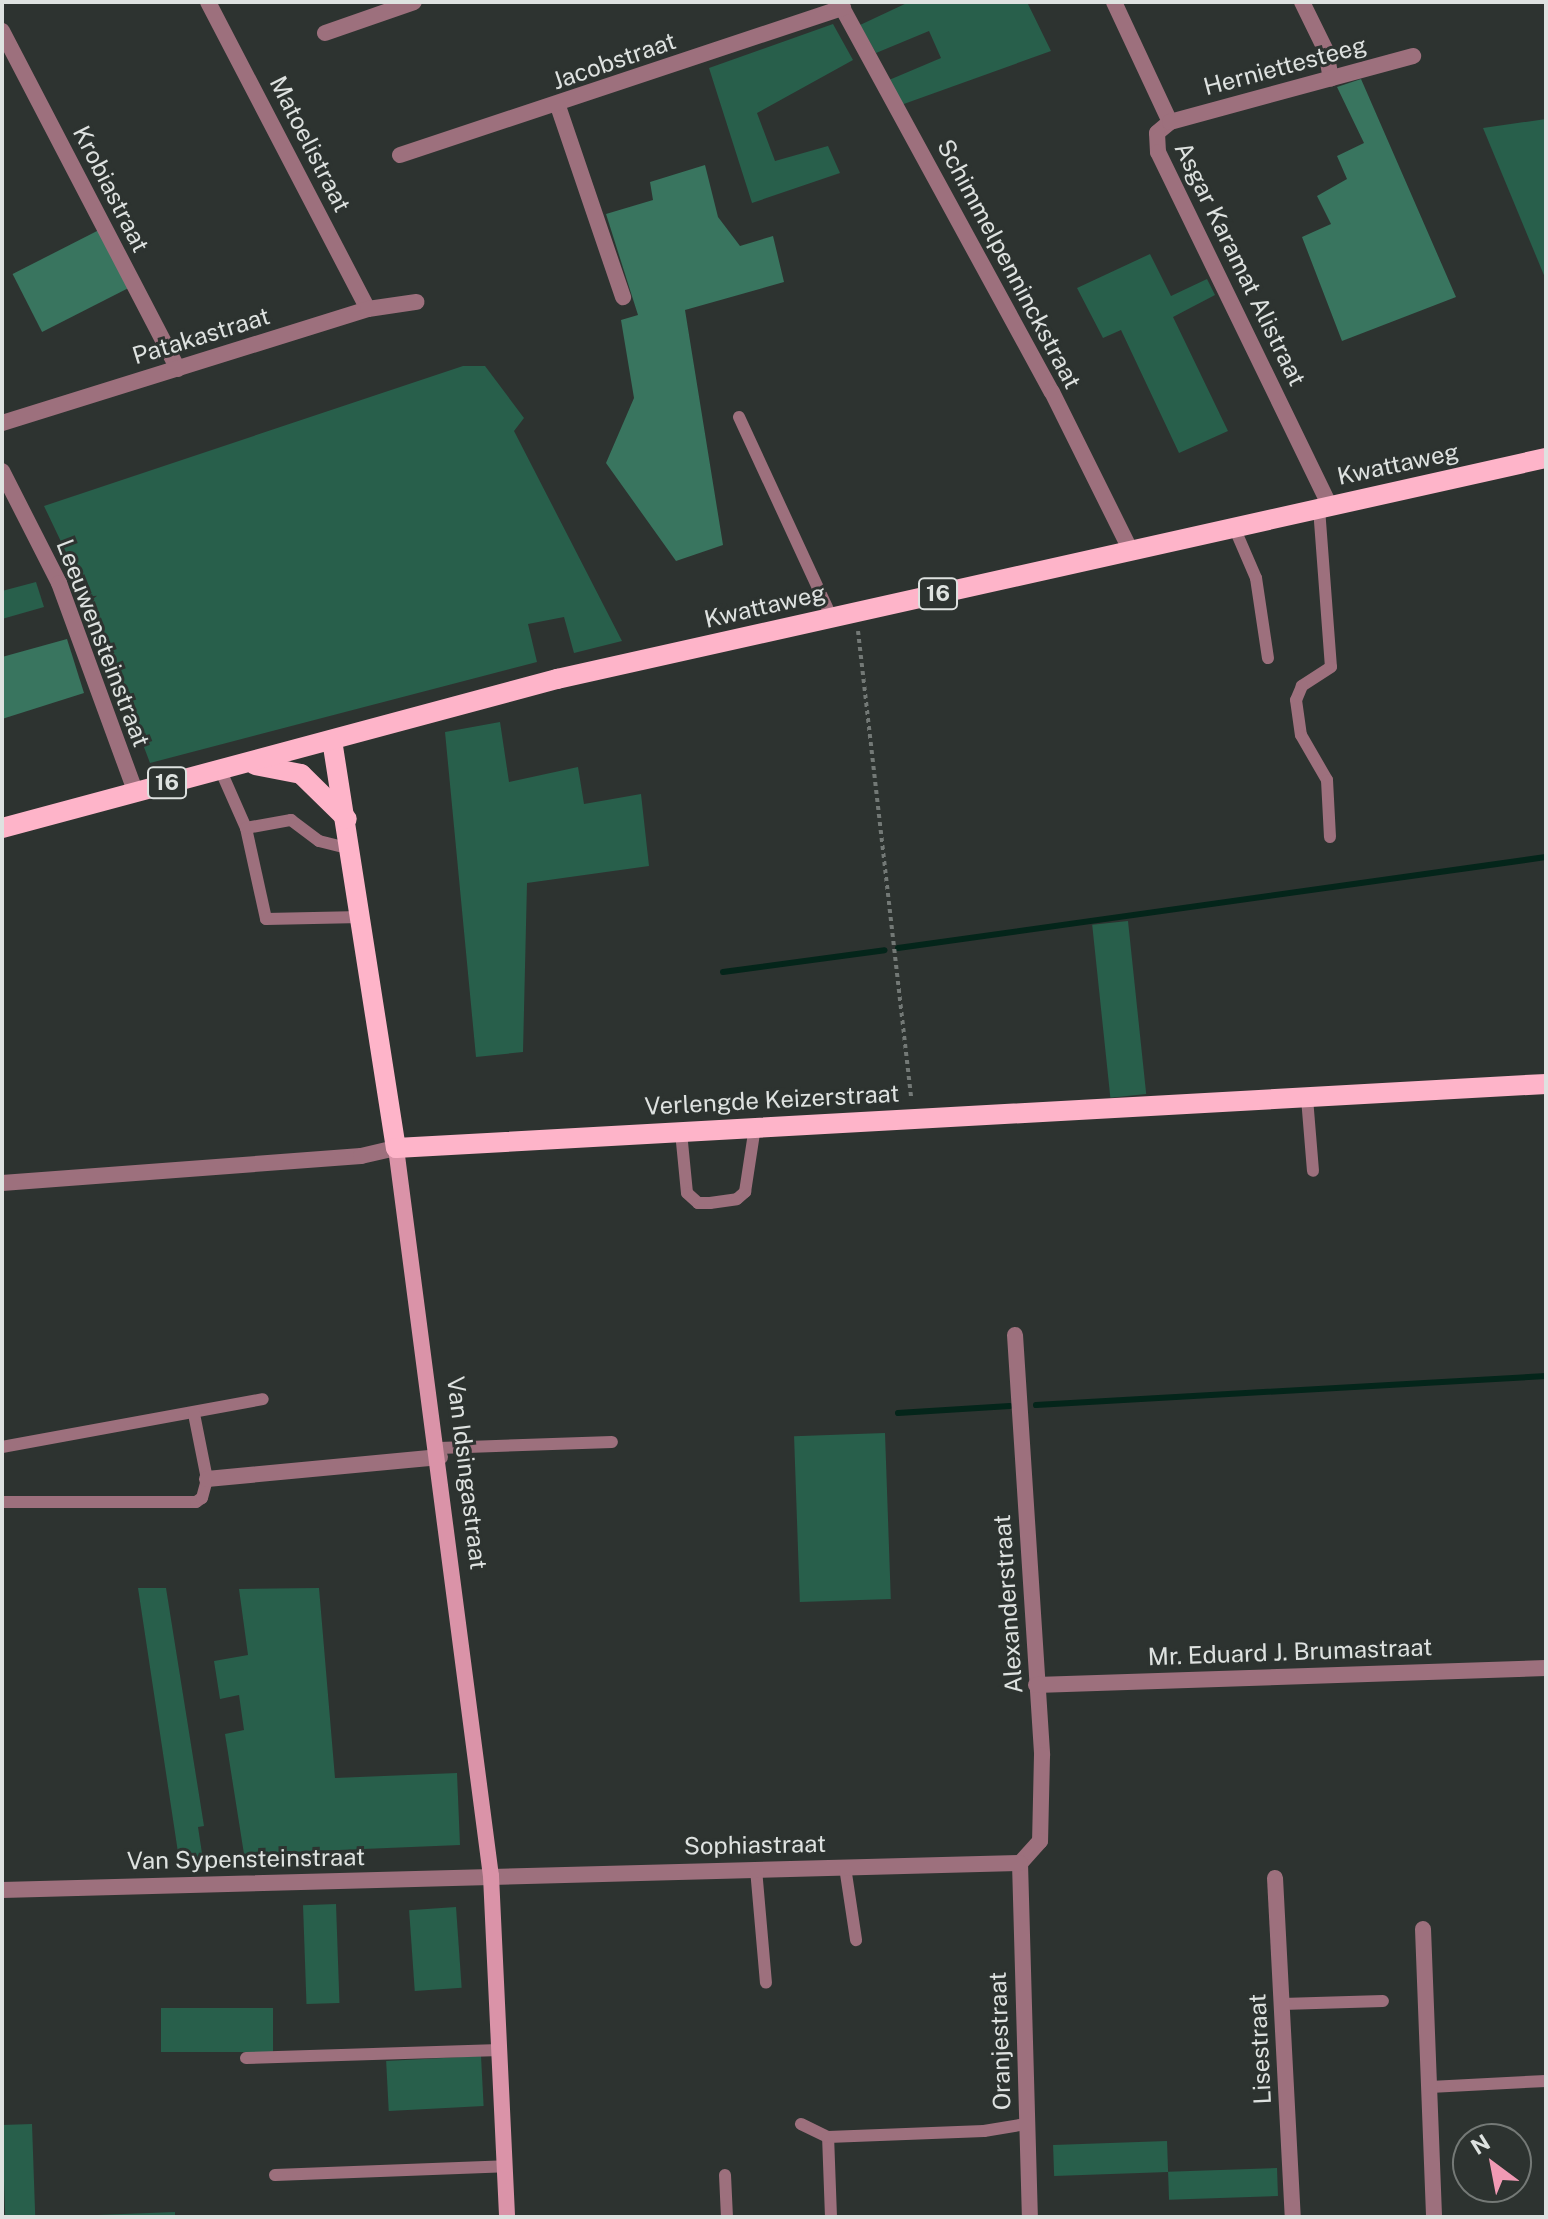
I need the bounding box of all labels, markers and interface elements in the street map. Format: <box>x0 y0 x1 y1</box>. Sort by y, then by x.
street label: Jacobstraat <box>548 26 680 96</box>
street label: Herniettesteeg <box>1200 30 1370 102</box>
street label: Matoelistraat <box>263 71 357 217</box>
street label: Krobiastraat <box>67 121 155 257</box>
street label: Schimmelpenninckstraat <box>931 134 1087 394</box>
street label: Asgar Karamat Alistraat <box>1168 137 1312 391</box>
street label: Patakastraat <box>129 301 273 371</box>
street label: Kwattaweg <box>1334 437 1462 491</box>
street label: Leeuwensteinstraat <box>50 535 156 751</box>
road number: 16 <box>918 576 958 612</box>
street label: Kwattaweg <box>701 578 829 634</box>
road number: 16 <box>147 765 187 801</box>
street label: Verlengde Keizerstraat <box>644 1079 900 1121</box>
street label: Van Idsingastraat <box>441 1375 493 1571</box>
street label: Alexanderstraat <box>987 1514 1029 1694</box>
street label: Mr. Eduard J. Brumastraat <box>1147 1633 1433 1671</box>
street label: Sophiastraat <box>684 1829 826 1861</box>
street label: Van Sypensteinstraat <box>127 1843 365 1875</box>
street label: Oranjestraat <box>983 1971 1017 2111</box>
street label: Lisestraat <box>1243 1993 1277 2105</box>
north arrow <box>1452 2123 1532 2203</box>
text: N <box>1466 2129 1495 2160</box>

